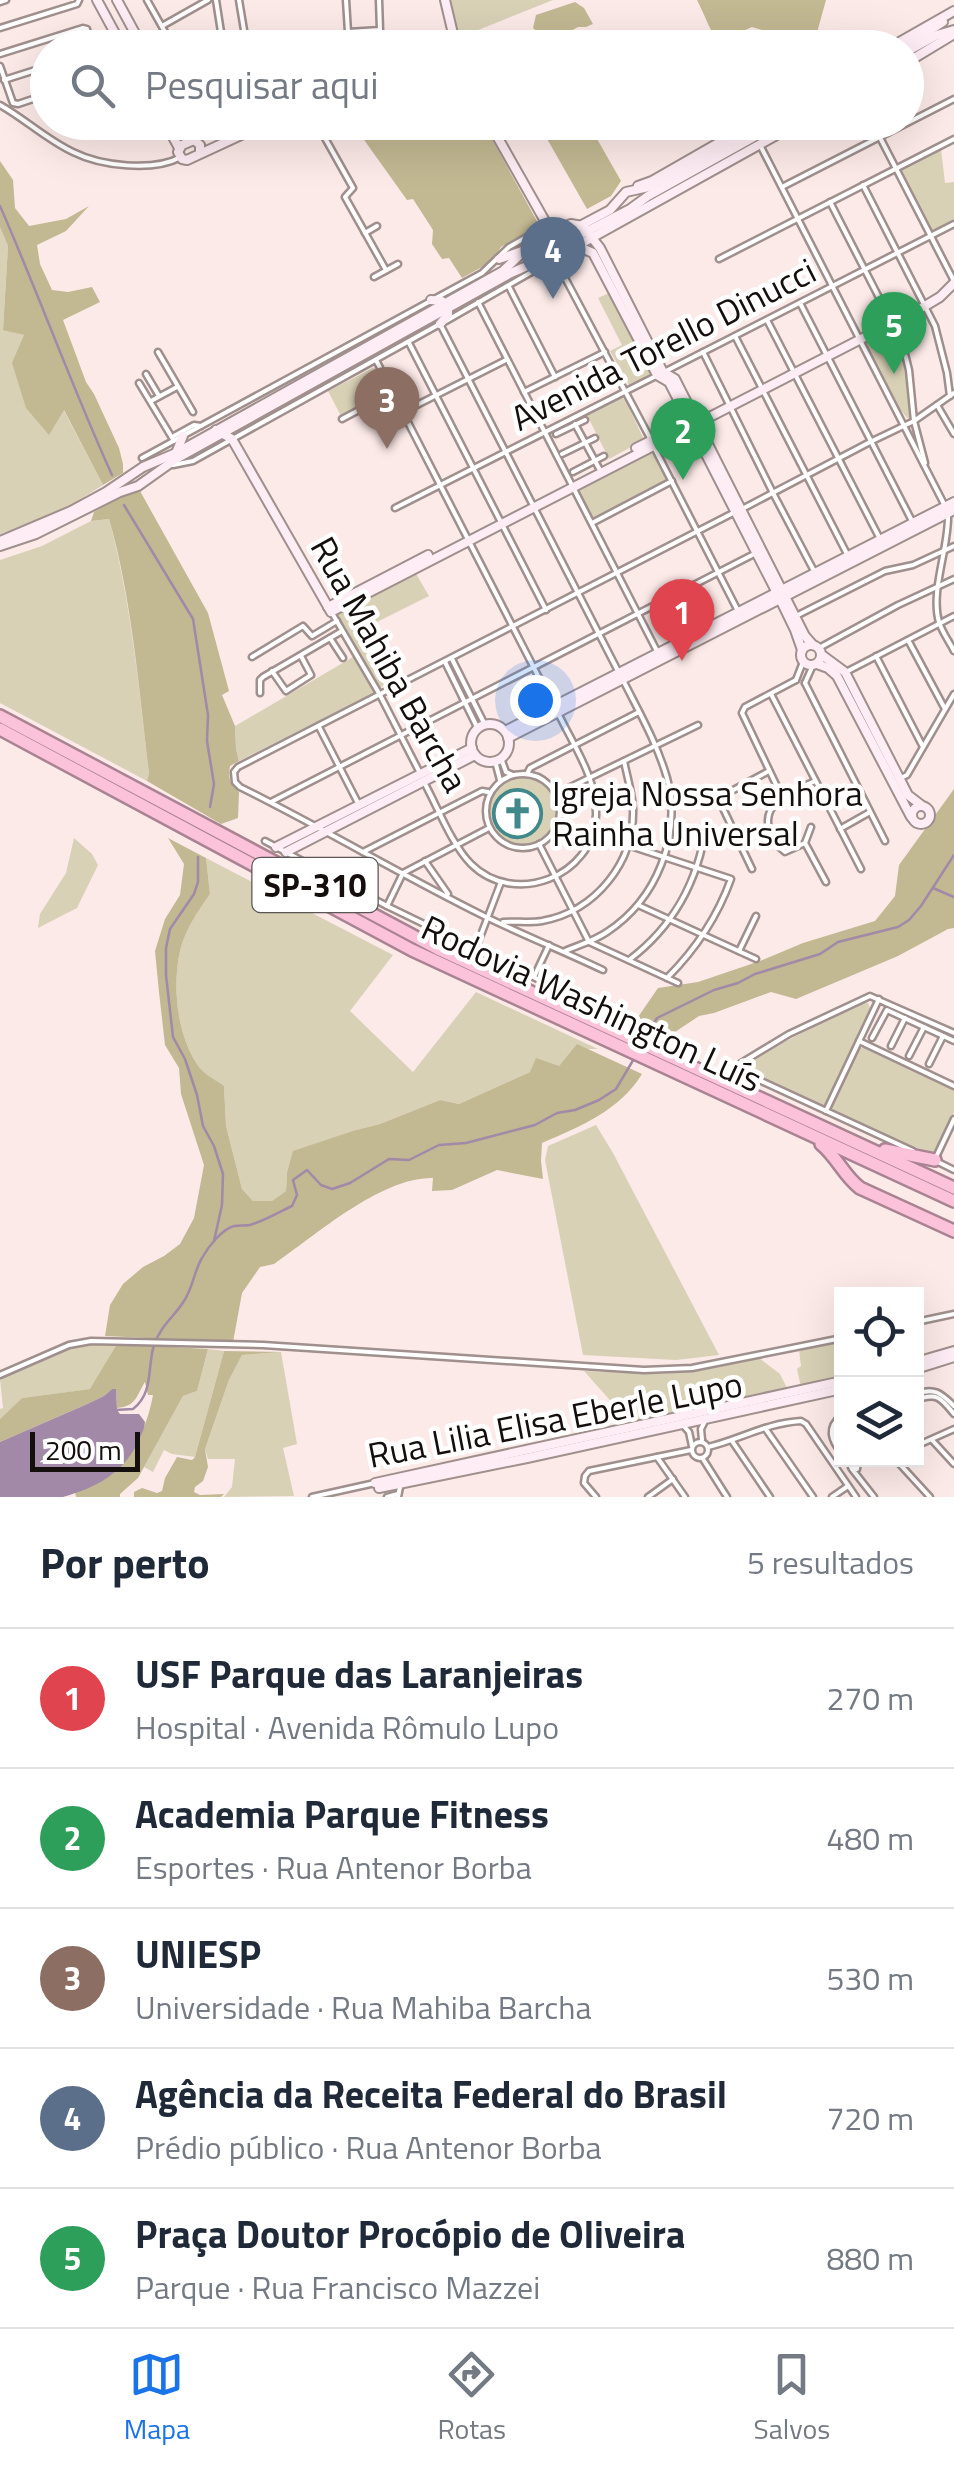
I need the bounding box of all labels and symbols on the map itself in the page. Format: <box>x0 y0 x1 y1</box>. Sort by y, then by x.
pin: 4 <box>520 216 586 299</box>
street label: Avenida Torello Dinucci <box>501 244 825 444</box>
pin: 5 <box>862 292 926 374</box>
pin: 3 <box>354 366 420 449</box>
pin: 2 <box>650 398 716 480</box>
street label: Rua Mahiba Barcha <box>297 526 483 802</box>
pin: 1 <box>650 578 714 661</box>
your location <box>510 675 561 726</box>
place label: Igreja Nossa Senhora Rainha Universal <box>552 766 863 860</box>
church icon: Igreja Nossa Senhora Rainha Universal <box>491 787 543 839</box>
road number: SP-310 <box>252 858 378 912</box>
street label: Rodovia Washington Luís <box>413 900 771 1106</box>
street label: Rua Lilia Elisa Eberle Lupo <box>363 1356 747 1482</box>
scale bar <box>30 1427 140 1472</box>

